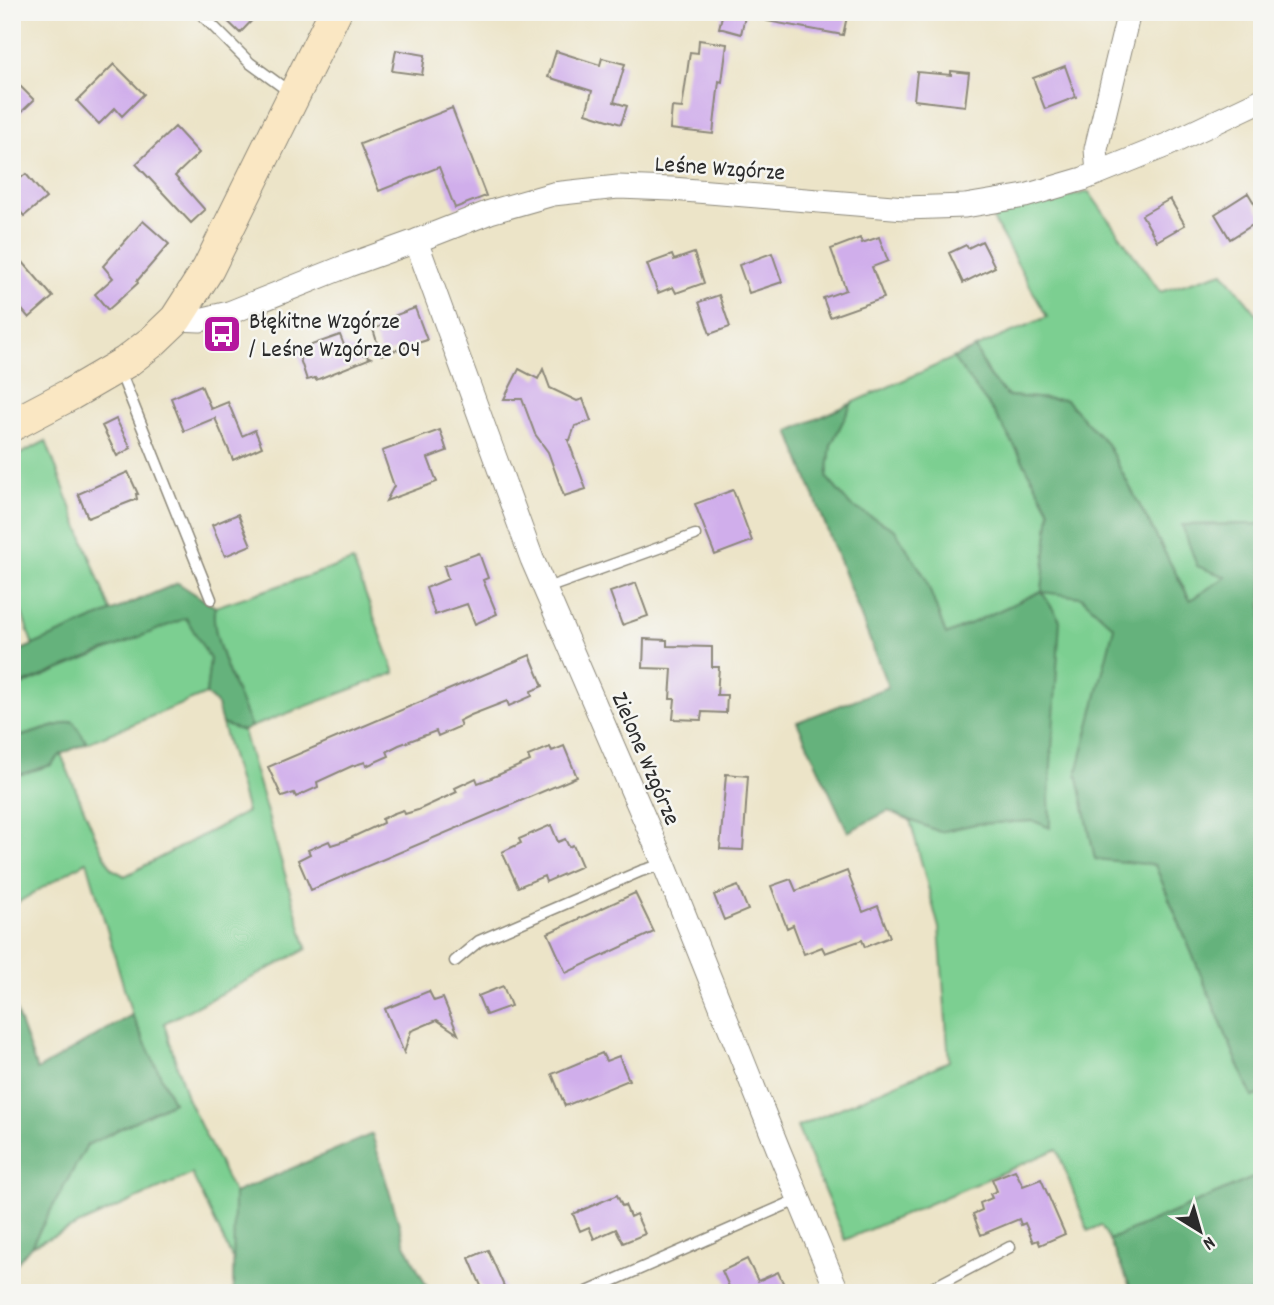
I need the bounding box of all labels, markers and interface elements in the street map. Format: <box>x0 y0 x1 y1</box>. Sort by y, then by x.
street label: Leśne Wzgórze <box>653 148 786 192</box>
place label: Błękitne Wzgórze / Leśne Wzgórze 04 <box>249 306 420 368</box>
bus stop icon: Błękitne Wzgórze / Leśne Wzgórze 04 <box>201 313 243 355</box>
street label: Zielone Wzgórze <box>601 687 688 831</box>
north arrow <box>1166 1196 1236 1266</box>
text: N <box>1196 1228 1220 1255</box>

